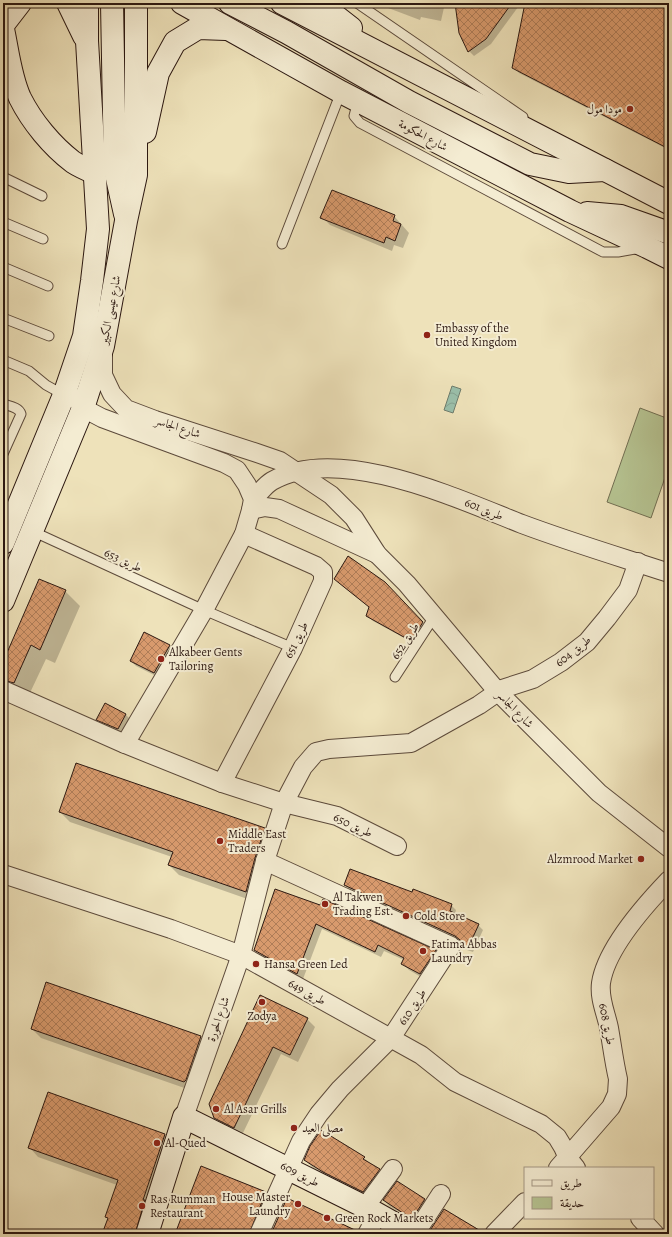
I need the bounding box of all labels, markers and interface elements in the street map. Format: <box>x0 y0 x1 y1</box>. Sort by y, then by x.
place label: مودا مول <box>587 101 622 117</box>
marker: مودا مول <box>625 104 635 114</box>
street label: شارع الحكومة <box>394 115 451 157</box>
street label: شارع عيسى الكبير <box>95 274 128 348</box>
place label: Embassy of the United Kingdom <box>435 320 517 350</box>
marker: Embassy of the United Kingdom <box>422 330 432 340</box>
street label: شارع الجاسر <box>150 412 203 445</box>
street label: طريق 601 <box>462 494 506 524</box>
street label: طريق 653 <box>101 544 145 576</box>
street label: طريق 651 <box>280 619 312 661</box>
street label: طريق 652 <box>387 619 423 662</box>
street label: طريق 604 <box>552 632 594 670</box>
place label: Alkabeer Gents Tailoring <box>168 644 243 674</box>
marker: Alkabeer Gents Tailoring <box>156 654 166 664</box>
street label: شارع الجاسر <box>489 685 537 734</box>
street label: طريق 650 <box>331 809 375 841</box>
place label: Middle East Traders <box>228 826 286 856</box>
marker: Middle East Traders <box>215 836 225 846</box>
place label: Alzmrood Market <box>546 851 633 867</box>
marker: Alzmrood Market <box>636 854 646 864</box>
place label: Al Takwen Trading Est. <box>332 889 394 919</box>
marker: Al Takwen Trading Est. <box>320 899 330 909</box>
place label: Cold Store <box>414 908 465 924</box>
marker: Cold Store <box>401 911 411 921</box>
place label: Fatima Abbas Laundry <box>431 936 497 966</box>
marker: Fatima Abbas Laundry <box>418 946 428 956</box>
place label: Hansa Green Led <box>264 956 348 972</box>
marker: Hansa Green Led <box>251 959 261 969</box>
street label: طريق 649 <box>285 975 329 1009</box>
street label: طريق 610 <box>394 986 430 1028</box>
street label: شارع الحورة <box>203 994 236 1045</box>
marker: Zodya <box>257 997 267 1007</box>
street label: طريق 608 <box>595 1002 619 1046</box>
place label: Zodya <box>247 1008 277 1024</box>
place label: Al Asar Grills <box>223 1101 287 1117</box>
marker: Al Asar Grills <box>211 1104 221 1114</box>
place label: مصلى العيد <box>302 1120 343 1137</box>
marker: مصلى العيد <box>289 1123 299 1133</box>
place label: Al-Qued <box>164 1135 206 1151</box>
marker: Al-Qued <box>152 1138 162 1148</box>
street label: طريق 609 <box>278 1157 322 1191</box>
legend <box>524 1167 654 1219</box>
text: طريق <box>560 1175 582 1191</box>
place label: House Master Laundry <box>222 1189 291 1219</box>
place label: Ras Rumman Restaurant <box>150 1191 216 1221</box>
text: حديقة <box>560 1195 584 1211</box>
marker: House Master Laundry <box>293 1199 303 1209</box>
marker: Ras Rumman Restaurant <box>137 1201 147 1211</box>
place label: Green Rock Markets <box>335 1210 434 1226</box>
marker: Green Rock Markets <box>322 1213 332 1223</box>

